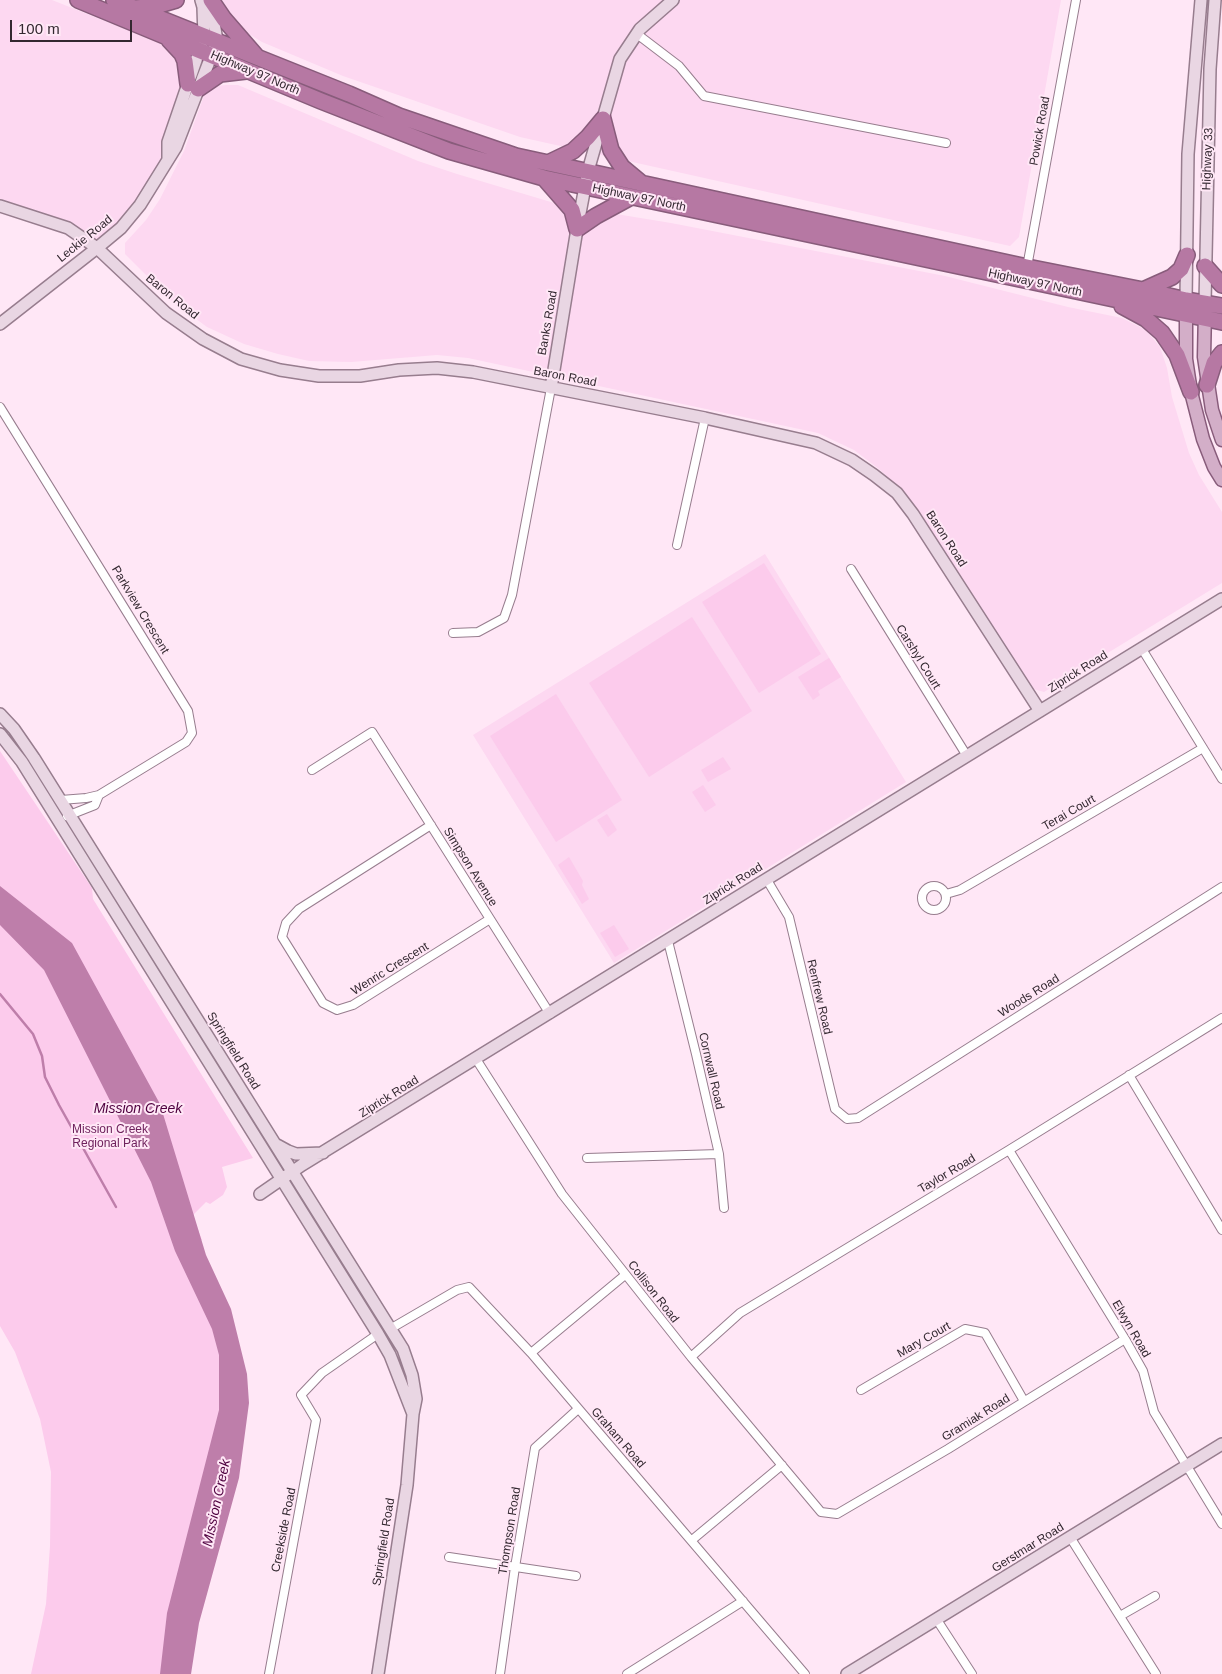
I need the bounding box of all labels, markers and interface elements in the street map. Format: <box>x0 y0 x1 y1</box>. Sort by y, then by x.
scale bar <box>12 10 135 42</box>
text: 100 m <box>18 20 60 37</box>
street label: Highway 97 North <box>208 48 302 98</box>
street label: Powick Road <box>1027 95 1053 167</box>
street label: Highway 33 <box>1200 127 1216 191</box>
street label: Highway 97 North <box>591 181 687 215</box>
street label: Leckie Road <box>55 212 115 266</box>
street label: Highway 97 North <box>987 266 1083 300</box>
street label: Baron Road <box>143 271 201 323</box>
street label: Banks Road <box>535 290 561 356</box>
street label: Baron Road <box>532 364 598 390</box>
street label: Baron Road <box>923 508 969 570</box>
street label: Parkview Crescent <box>108 563 172 657</box>
street label: Carshyl Court <box>892 622 944 692</box>
street label: Ziprick Road <box>1046 648 1110 696</box>
street label: Terai Court <box>1040 792 1098 834</box>
street label: Simpson Avenue <box>440 825 500 909</box>
street label: Ziprick Road <box>701 860 765 908</box>
street label: Wenric Crescent <box>349 939 431 999</box>
street label: Renfrew Road <box>803 958 835 1036</box>
street label: Woods Road <box>996 972 1062 1020</box>
street label: Springfield Road <box>203 1010 263 1092</box>
street label: Cornwall Road <box>695 1031 727 1111</box>
street label: Ziprick Road <box>357 1073 421 1121</box>
water label: Mission Creek <box>94 1101 182 1117</box>
park label: Mission Creek Regional Park <box>72 1123 148 1151</box>
street label: Taylor Road <box>916 1151 978 1197</box>
street label: Collison Road <box>624 1258 682 1326</box>
street label: Elwyn Road <box>1109 1298 1153 1360</box>
street label: Mary Court <box>895 1319 953 1361</box>
street label: Gramiak Road <box>939 1391 1013 1445</box>
street label: Graham Road <box>588 1405 648 1471</box>
water label: Mission Creek <box>200 1458 234 1548</box>
street label: Creekside Road <box>269 1486 299 1574</box>
street label: Thompson Road <box>496 1486 524 1576</box>
street label: Springfield Road <box>370 1497 398 1587</box>
street label: Gerstmar Road <box>989 1520 1067 1576</box>

